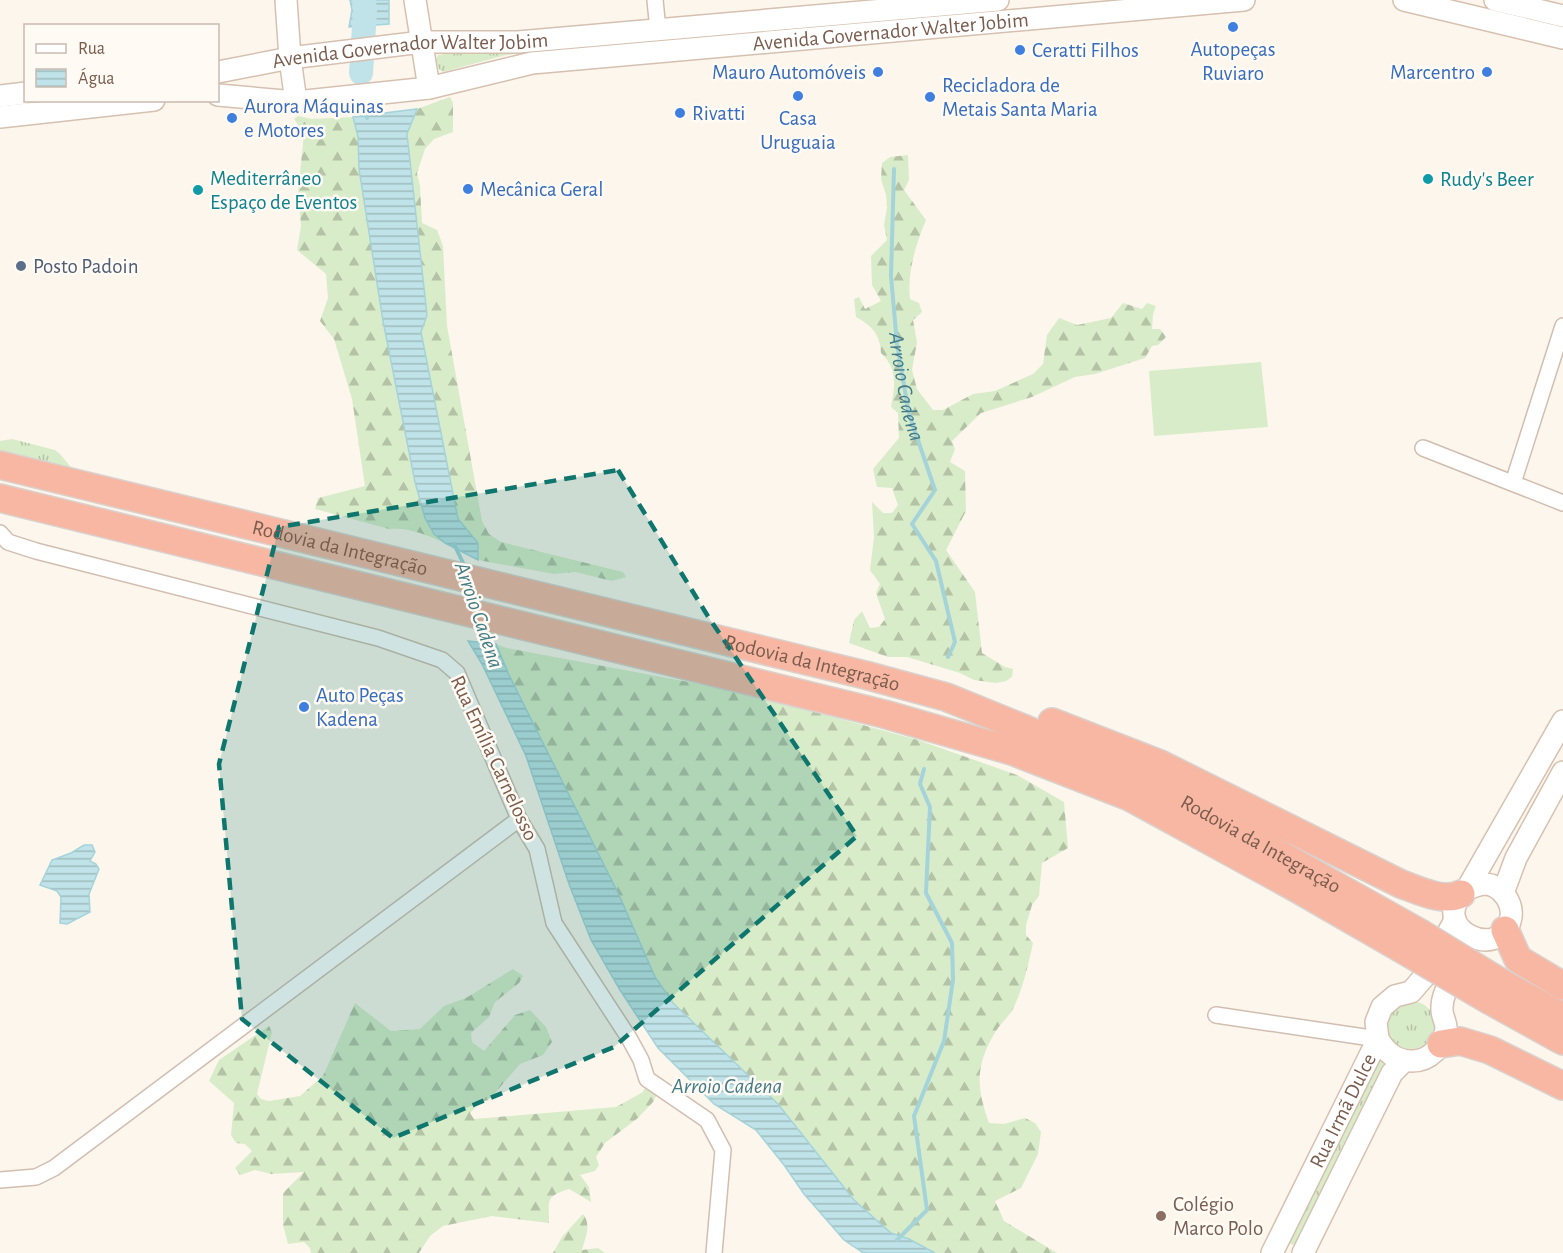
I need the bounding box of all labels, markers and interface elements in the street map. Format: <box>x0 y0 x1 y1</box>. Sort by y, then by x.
street label: Avenida Governador Walter Jobim <box>752 9 1030 54</box>
marker: Autopeças Ruviaro <box>1226 20 1240 34</box>
legend <box>24 24 219 102</box>
street label: Avenida Governador Walter Jobim <box>270 29 549 72</box>
place label: Autopeças Ruviaro <box>1191 39 1275 84</box>
text: Rua <box>78 40 105 58</box>
place label: Ceratti Filhos <box>1032 40 1139 61</box>
marker: Ceratti Filhos <box>1013 43 1027 57</box>
place label: Mauro Automóveis <box>712 62 866 83</box>
place label: Marcentro <box>1390 62 1475 83</box>
marker: Mauro Automóveis <box>871 65 885 79</box>
marker: Marcentro <box>1480 65 1494 79</box>
text: Água <box>78 67 115 88</box>
place label: Recicladora de Metais Santa Maria <box>942 75 1098 120</box>
marker: Casa Uruguaia <box>791 89 805 103</box>
marker: Recicladora de Metais Santa Maria <box>923 90 937 104</box>
place label: Aurora Máquinas e Motores <box>244 96 384 141</box>
place label: Rivatti <box>692 103 745 124</box>
marker: Rivatti <box>673 106 687 120</box>
place label: Casa Uruguaia <box>760 108 836 153</box>
marker: Aurora Máquinas e Motores <box>225 111 239 125</box>
place label: Mediterrâneo Espaço de Eventos <box>210 168 357 213</box>
place label: Rudy's Beer <box>1440 169 1534 190</box>
marker: Rudy's Beer <box>1421 172 1435 186</box>
place label: Mecânica Geral <box>480 179 603 200</box>
marker: Mecânica Geral <box>461 182 475 196</box>
marker: Mediterrâneo Espaço de Eventos <box>191 183 205 197</box>
place label: Posto Padoin <box>33 256 138 277</box>
marker: Posto Padoin <box>14 259 28 273</box>
water label: Arroio Cadena <box>885 330 928 444</box>
street label: Rodovia da Integração <box>250 516 430 579</box>
water label: Arroio Cadena <box>450 558 507 671</box>
street label: Rodovia da Integração <box>723 631 902 695</box>
street label: Rua Emília Carnelosso <box>447 672 541 844</box>
place label: Auto Peças Kadena <box>316 685 404 730</box>
marker: Auto Peças Kadena <box>297 700 311 714</box>
street label: Rodovia da Integração <box>1177 791 1345 897</box>
street label: Rua Irmã Dulce <box>1306 1050 1380 1171</box>
water label: Arroio Cadena <box>671 1075 782 1097</box>
place label: Colégio Marco Polo <box>1173 1194 1263 1239</box>
marker: Colégio Marco Polo <box>1154 1209 1168 1223</box>

